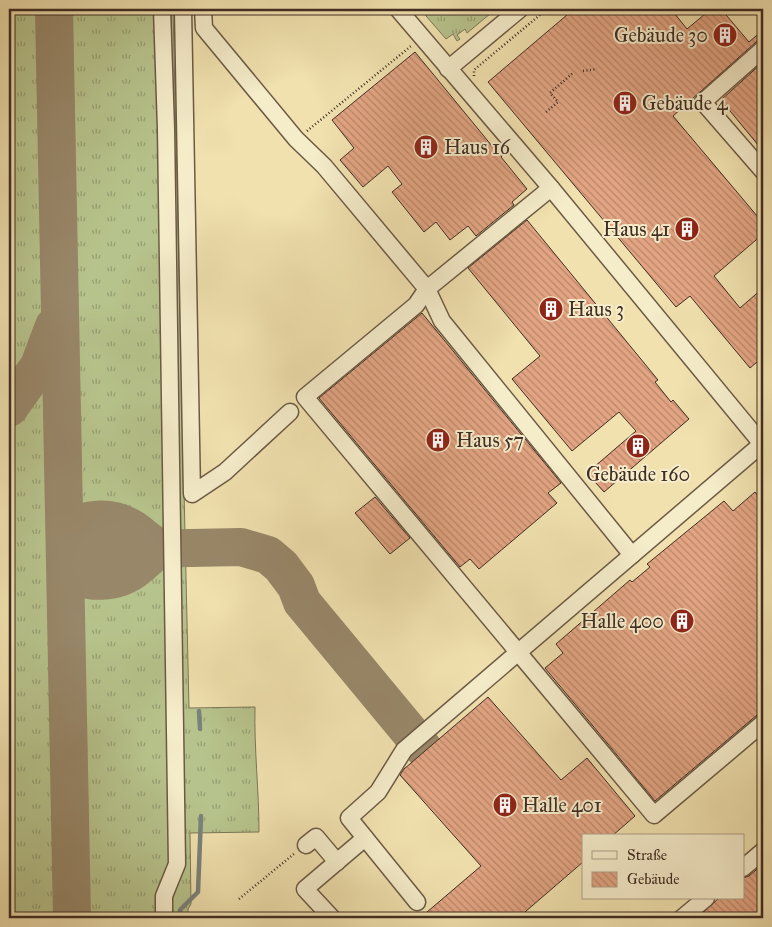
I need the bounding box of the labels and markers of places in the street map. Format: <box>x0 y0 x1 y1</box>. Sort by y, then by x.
building icon: Gebäude 30 <box>712 22 738 48</box>
place label: Gebäude 30 <box>614 23 708 47</box>
building icon: Gebäude 4 <box>612 90 638 116</box>
place label: Gebäude 4 <box>642 91 728 115</box>
building icon: Haus 16 <box>413 134 439 160</box>
place label: Haus 16 <box>444 135 511 159</box>
building icon: Haus 41 <box>674 216 700 242</box>
place label: Haus 41 <box>603 217 670 241</box>
building icon: Haus 3 <box>538 296 564 322</box>
place label: Haus 3 <box>568 297 624 321</box>
building icon: Haus 57 <box>425 427 451 453</box>
place label: Haus 57 <box>456 428 524 452</box>
building icon: Gebäude 160 <box>625 433 651 459</box>
place label: Gebäude 160 <box>586 462 690 486</box>
building icon: Halle 400 <box>669 608 695 634</box>
place label: Halle 400 <box>580 609 664 633</box>
building icon: Halle 401 <box>492 792 518 818</box>
place label: Halle 401 <box>522 793 602 817</box>

